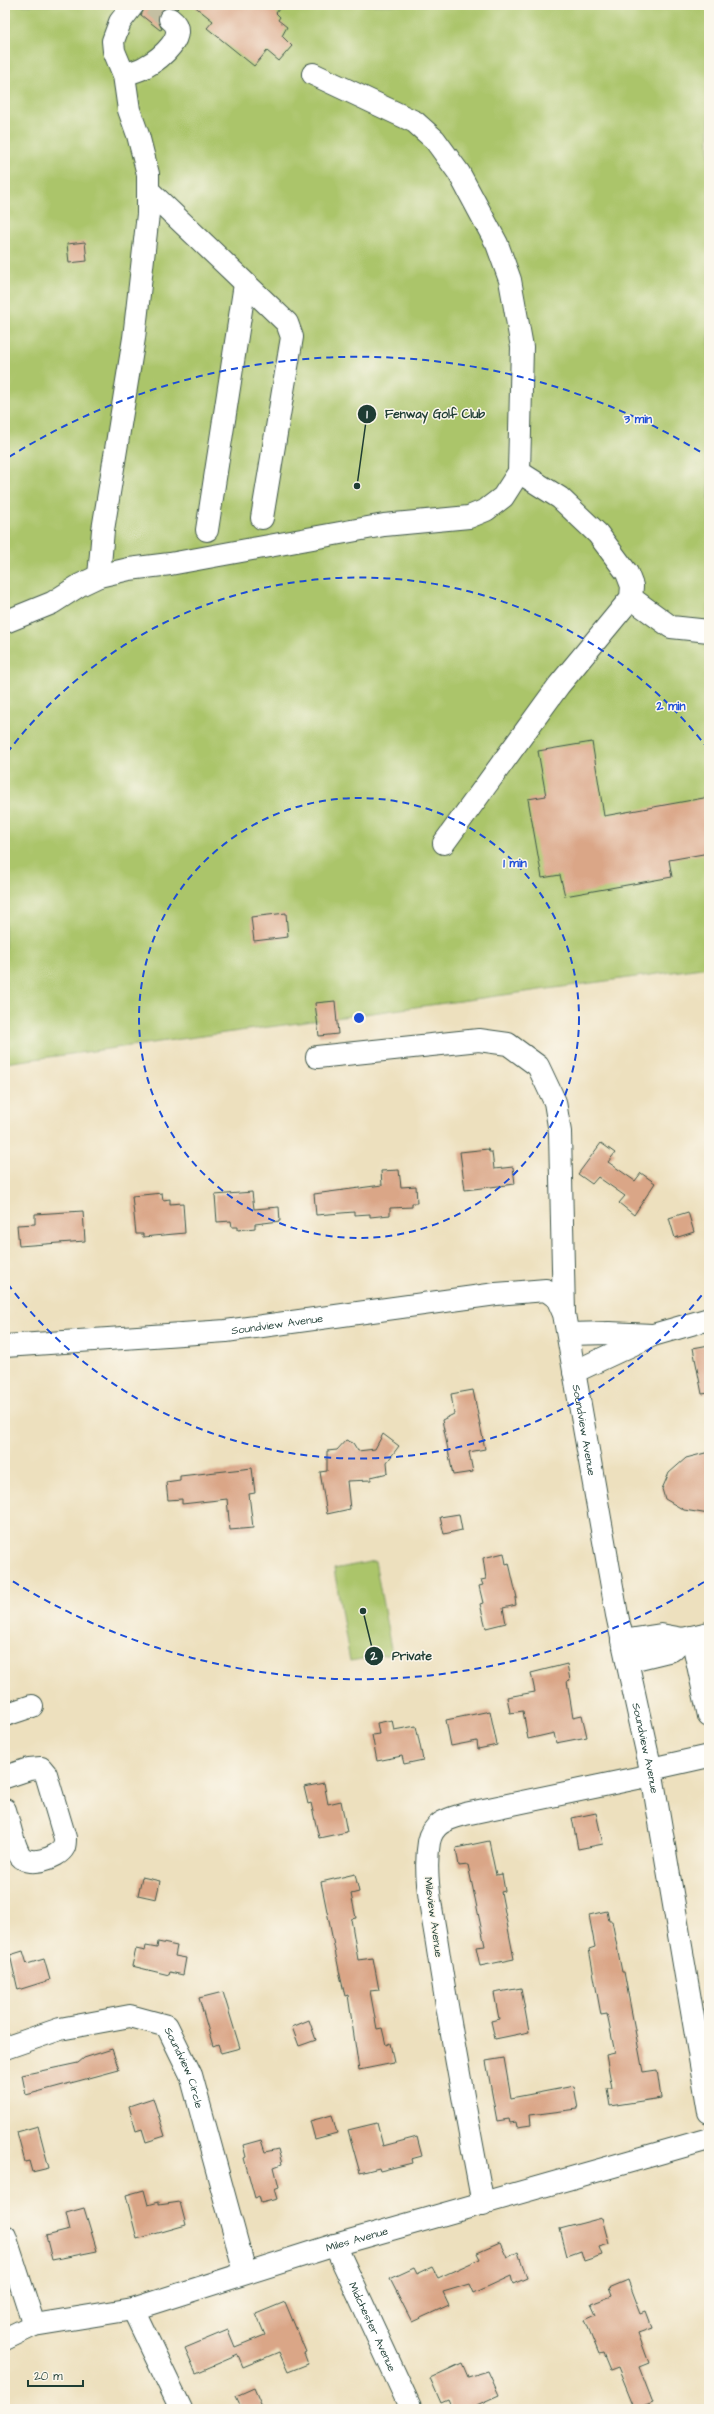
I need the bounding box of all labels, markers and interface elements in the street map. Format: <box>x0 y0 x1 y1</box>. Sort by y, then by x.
callout: Fenway Golf Club <box>357 402 493 426</box>
text: 1 <box>366 406 368 423</box>
text: Fenway Golf Club <box>385 406 485 424</box>
text: 3 min <box>623 411 652 428</box>
text: 2 min <box>656 698 685 715</box>
text: 1 min <box>503 855 527 872</box>
centre of rings <box>352 1011 366 1025</box>
street label: Soundview Avenue <box>230 1311 324 1338</box>
street label: Soundview Avenue <box>569 1383 599 1477</box>
callout: Private <box>364 1644 439 1668</box>
text: 2 <box>370 1648 378 1665</box>
text: Private <box>392 1648 432 1665</box>
street label: Soundview Avenue <box>628 1701 662 1795</box>
street label: Mileview Avenue <box>420 1876 447 1958</box>
street label: Soundview Circle <box>161 2025 207 2110</box>
street label: Miles Avenue <box>324 2223 390 2255</box>
street label: Midchester Avenue <box>345 2280 400 2374</box>
scale bar <box>28 2362 83 2388</box>
text: 20 m <box>34 2368 63 2385</box>

